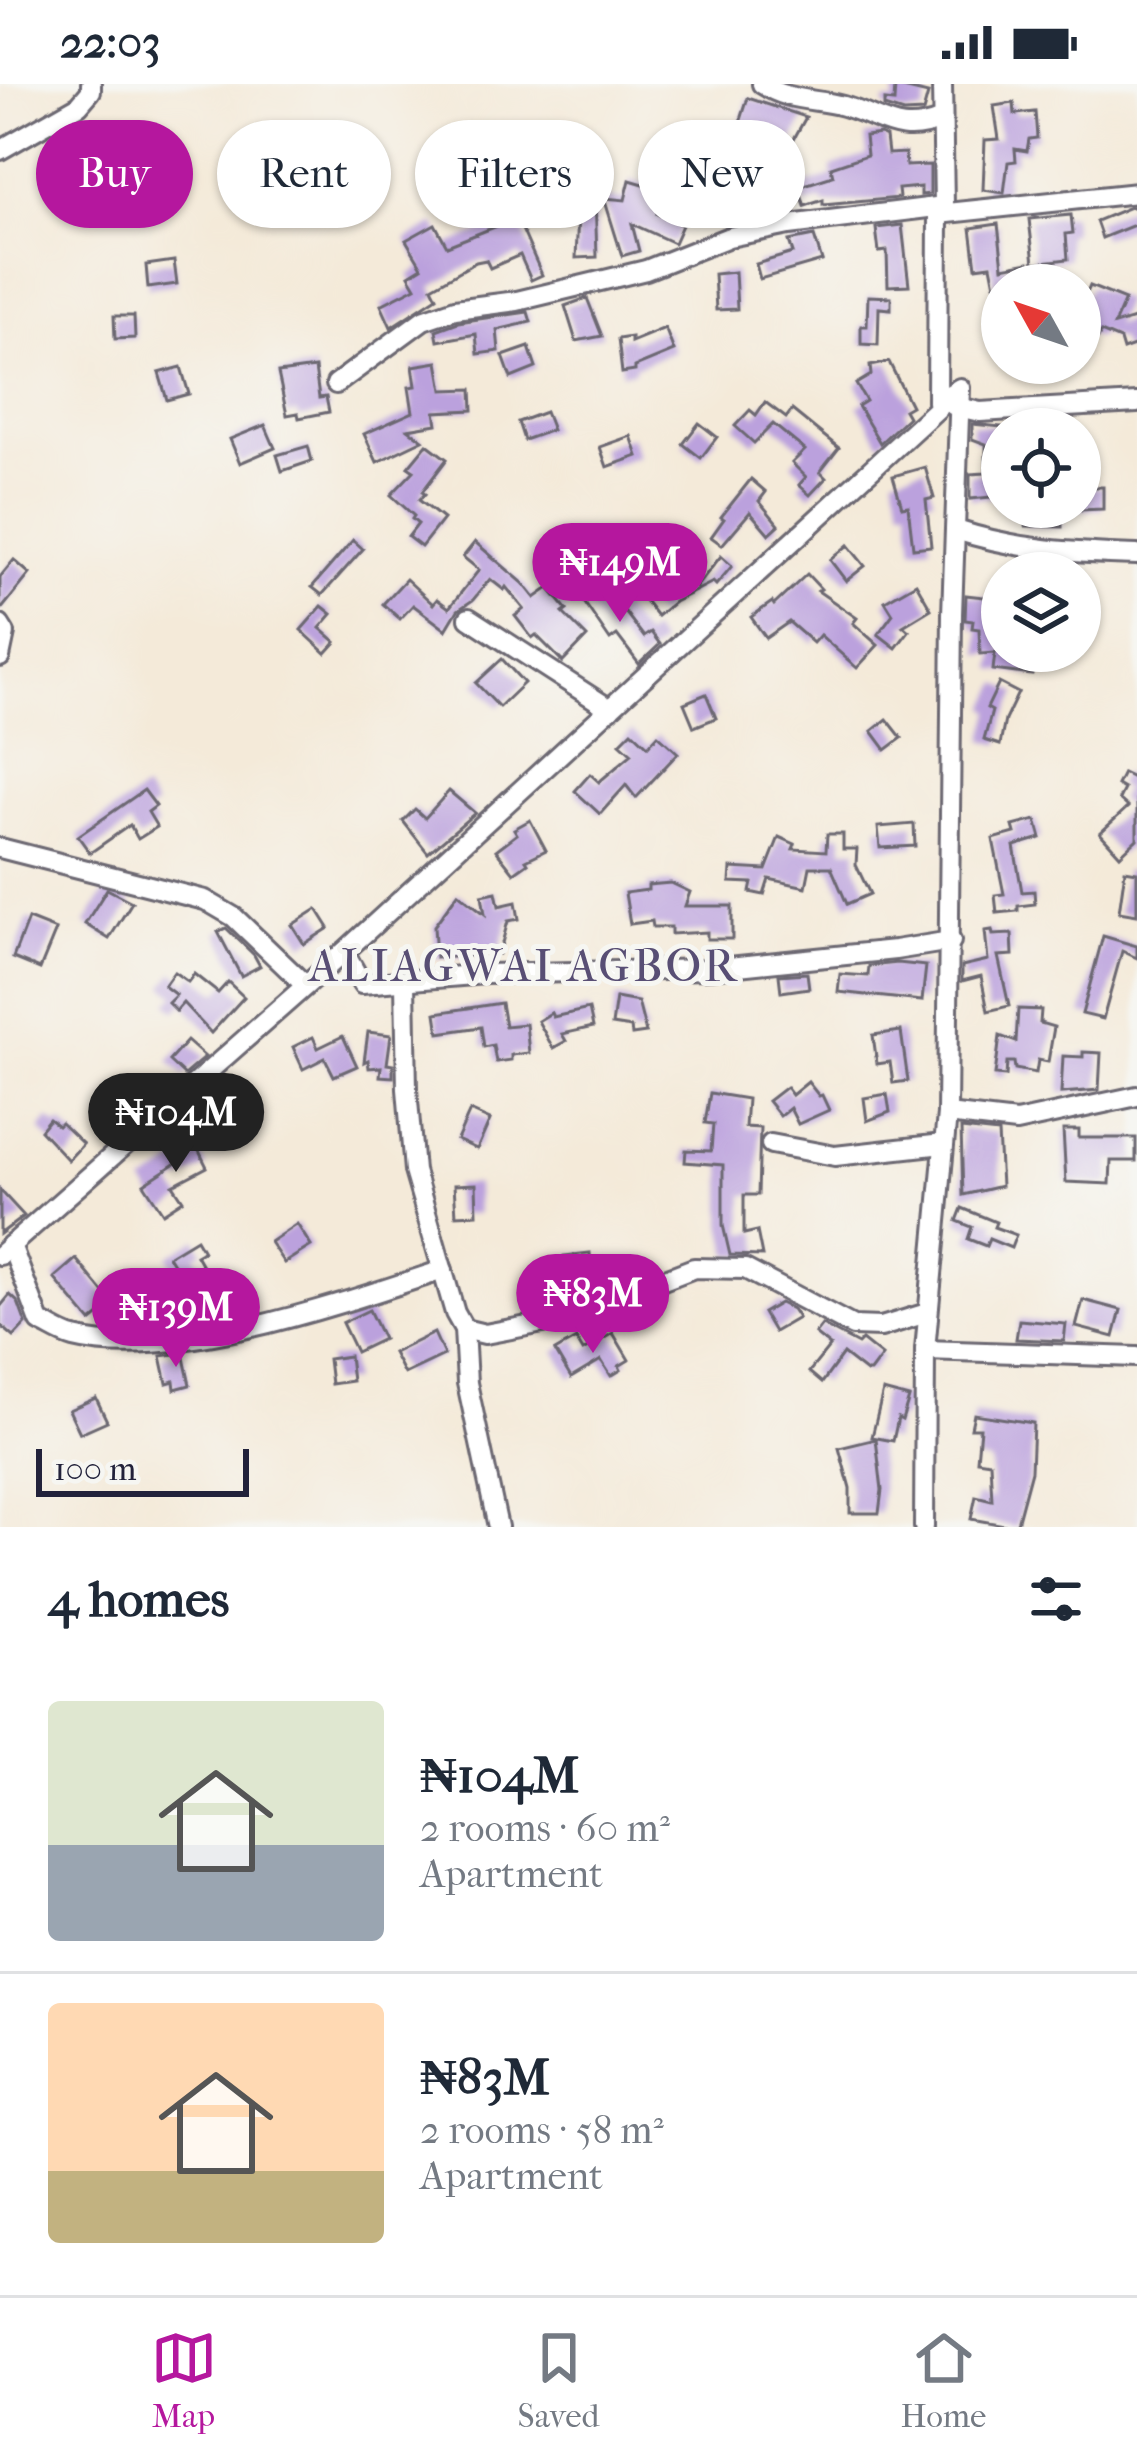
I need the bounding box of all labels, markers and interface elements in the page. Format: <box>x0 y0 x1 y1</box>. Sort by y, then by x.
text: 22:03 <box>60 16 160 69</box>
chip: Buy <box>36 120 193 228</box>
chip: Rent <box>217 120 391 228</box>
chip: Filters <box>415 120 614 228</box>
chip: New <box>638 120 805 228</box>
north arrow <box>981 264 1101 384</box>
map controls <box>981 264 1101 672</box>
button: locate <box>981 408 1101 528</box>
pin: ₦149M <box>536 523 704 625</box>
text: ₦149M <box>559 539 681 585</box>
button: layers <box>981 552 1101 672</box>
district label: ALIAGWAI AGBOR <box>307 940 739 993</box>
pin: ₦104M <box>92 1073 260 1175</box>
text: ₦104M <box>115 1089 237 1135</box>
pin: ₦83M <box>522 1254 664 1356</box>
pin: ₦139M <box>92 1268 260 1370</box>
text: ₦83M <box>543 1270 643 1316</box>
text: ₦139M <box>119 1284 233 1330</box>
scale bar <box>36 1443 249 1496</box>
text: 100 m <box>54 1450 137 1489</box>
icon: filters <box>1023 1566 1089 1632</box>
text: 4 homes <box>48 1569 229 1629</box>
text: ₦104M <box>420 1745 579 1805</box>
icon: home <box>144 1749 288 1893</box>
text: 2 rooms · 60 m² <box>420 1805 670 1851</box>
text: Apartment <box>420 1851 603 1897</box>
text: ₦83M <box>420 2047 550 2107</box>
icon: home <box>144 2051 288 2195</box>
text: 2 rooms · 58 m² <box>420 2107 664 2153</box>
text: Apartment <box>420 2153 603 2199</box>
tab: Map <box>151 2325 217 2436</box>
tab: Saved <box>518 2325 599 2436</box>
tab: Home <box>901 2325 986 2436</box>

